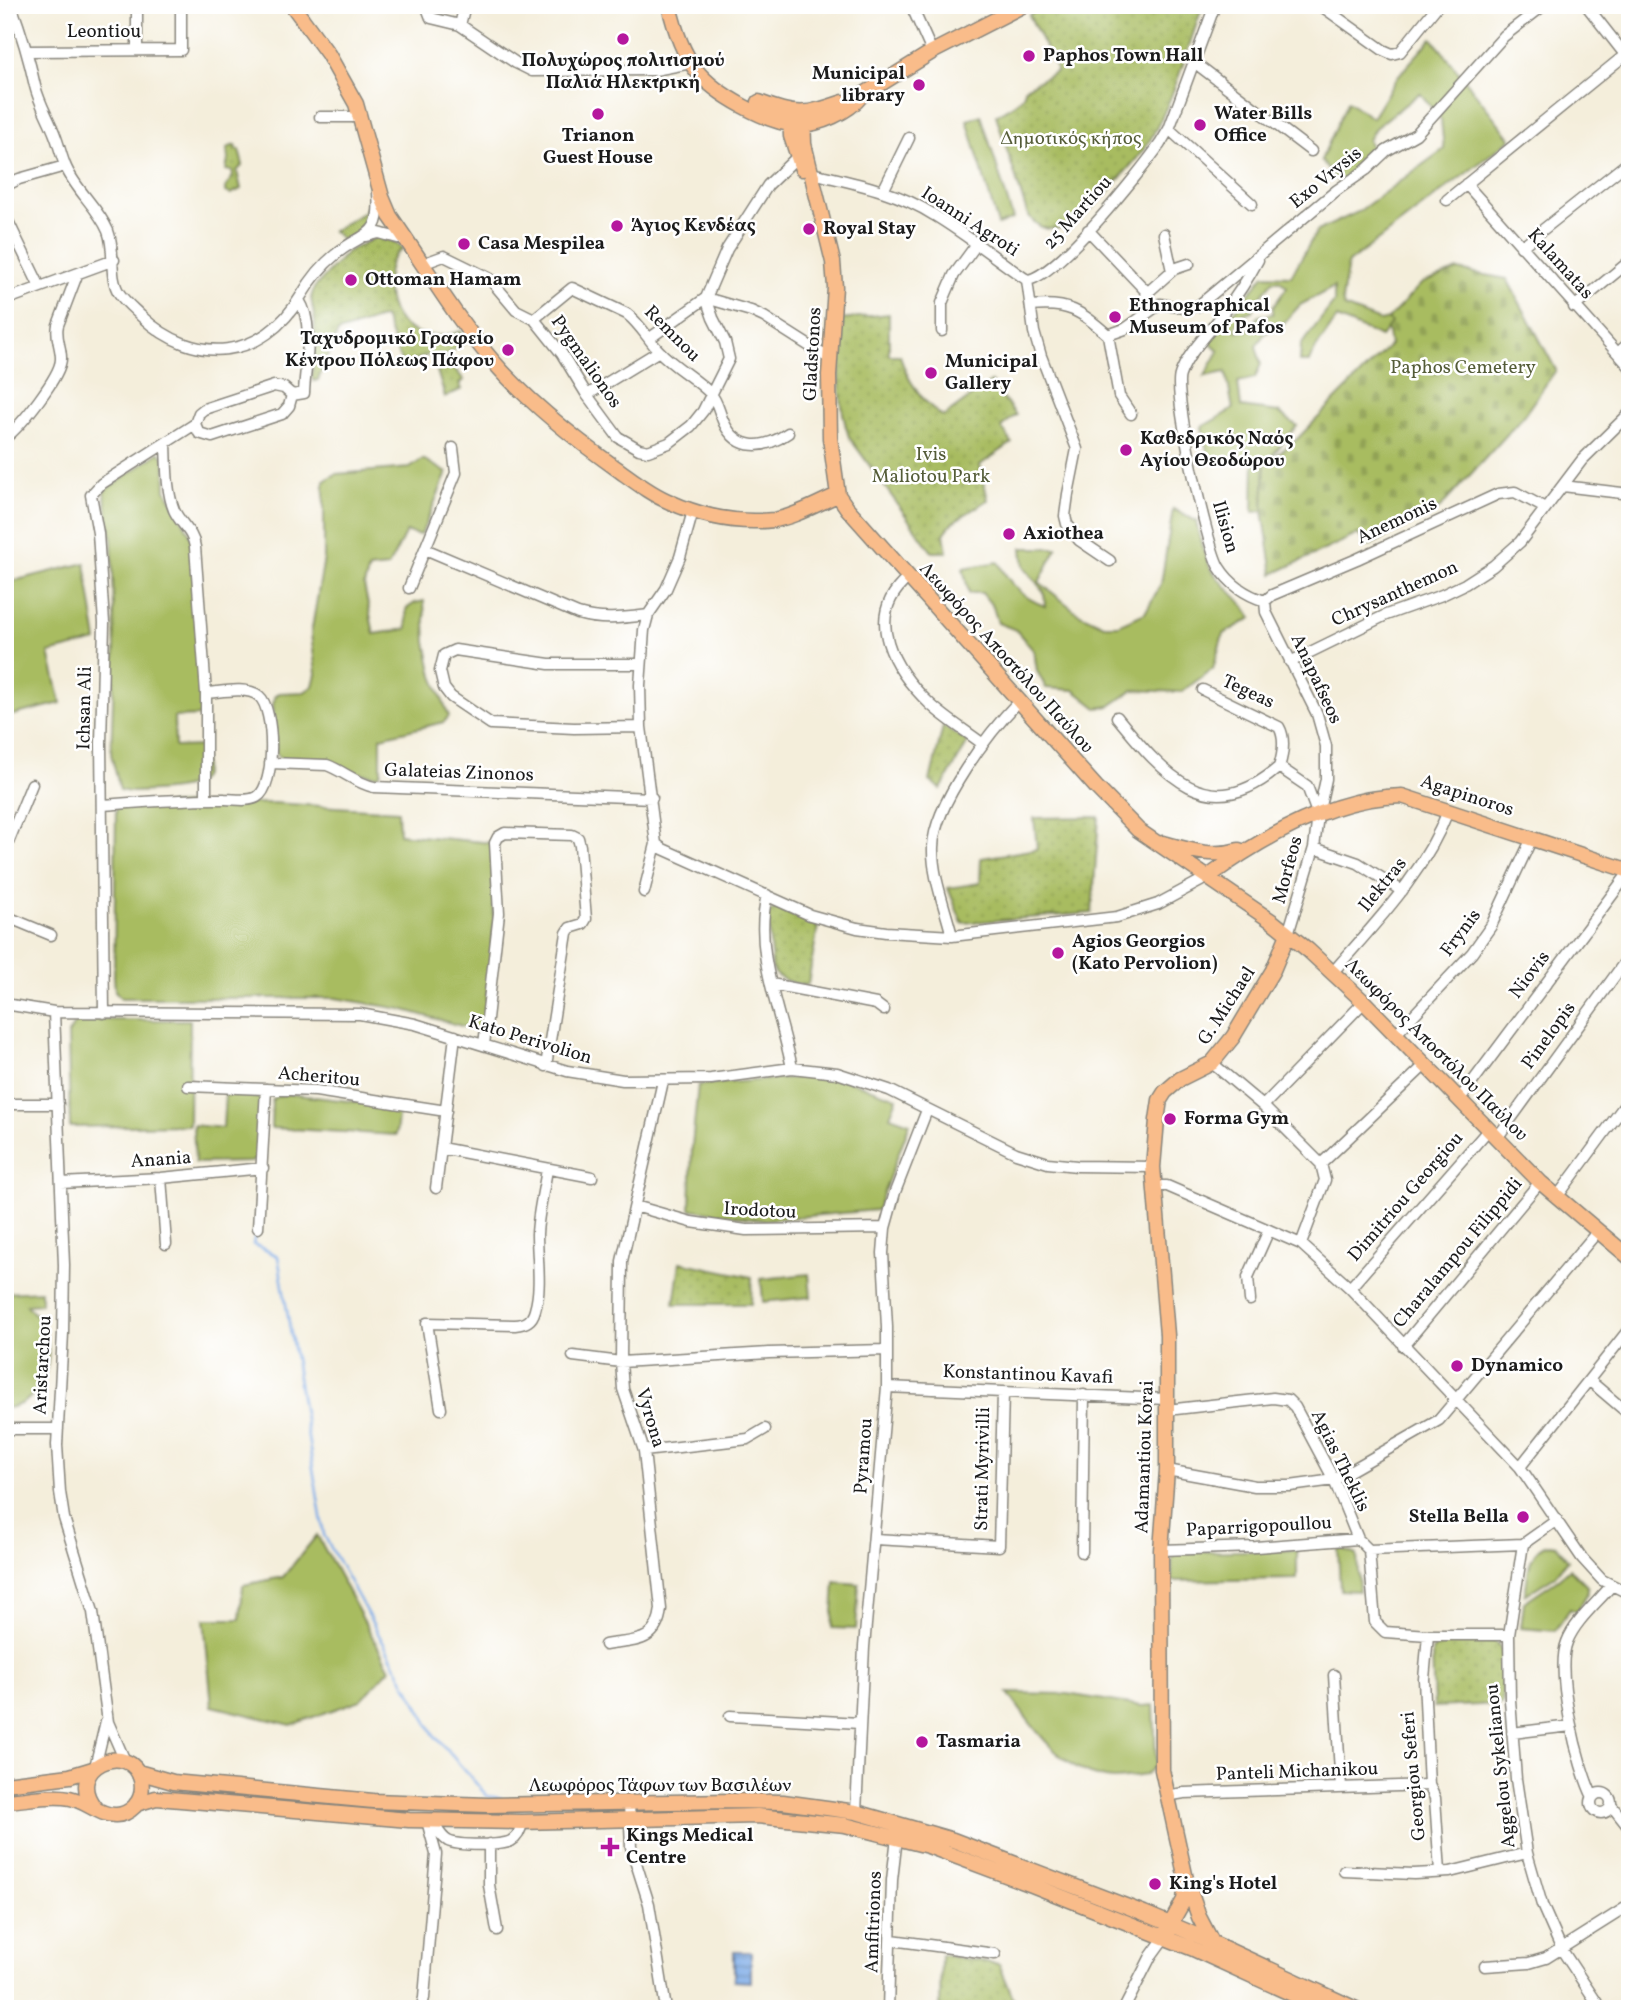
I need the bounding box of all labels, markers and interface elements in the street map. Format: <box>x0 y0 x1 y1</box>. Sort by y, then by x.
street label: Leontiou <box>67 19 141 45</box>
marker: Πολυχώρος πολιτισμού Παλιά Ηλεκτρική <box>615 31 631 47</box>
place label: Paphos Town Hall <box>1043 43 1203 69</box>
place label: Πολυχώρος πολιτισμού Παλιά Ηλεκτρική <box>521 48 725 96</box>
marker: Paphos Town Hall <box>1021 48 1037 64</box>
place label: Municipal library <box>812 61 905 109</box>
marker: Municipal library <box>911 77 927 93</box>
place label: Water Bills Office <box>1214 101 1312 149</box>
marker: Trianon Guest House <box>590 106 606 122</box>
marker: Water Bills Office <box>1192 117 1208 133</box>
place label: Trianon Guest House <box>543 123 653 171</box>
park label: Δημοτικός κήπος <box>1001 126 1141 152</box>
street label: Exo Vrysis <box>1284 141 1368 215</box>
street label: 25 Martiou <box>1038 170 1118 256</box>
street label: Ioanni Agroti <box>916 181 1024 264</box>
place label: Άγιος Κενδέας <box>631 213 756 239</box>
place label: Royal Stay <box>823 216 916 242</box>
marker: Άγιος Κενδέας <box>609 218 625 234</box>
marker: Royal Stay <box>801 221 817 237</box>
street label: Kalamatas <box>1521 223 1599 305</box>
place label: Casa Mespilea <box>478 231 605 257</box>
marker: Casa Mespilea <box>456 236 472 252</box>
place label: Ottoman Hamam <box>365 267 521 293</box>
marker: Ottoman Hamam <box>343 272 359 288</box>
place label: Ethnographical Museum of Pafos <box>1129 293 1284 341</box>
street label: Remnou <box>638 300 706 368</box>
street label: Gladstonos <box>798 306 828 402</box>
marker: Ethnographical Museum of Pafos <box>1107 309 1123 325</box>
street label: Pygmalionos <box>544 310 628 414</box>
place label: Ταχυδρομικό Γραφείο Κέντρου Πόλεως Πάφου <box>285 326 494 374</box>
marker: Ταχυδρομικό Γραφείο Κέντρου Πόλεως Πάφου <box>500 342 516 358</box>
place label: Municipal Gallery <box>945 349 1038 397</box>
park label: Paphos Cemetery <box>1390 355 1536 381</box>
marker: Municipal Gallery <box>923 365 939 381</box>
place label: Καθεδρικός Ναός Αγίου Θεοδώρου <box>1140 426 1293 474</box>
park label: Ivis Maliotou Park <box>872 442 990 490</box>
marker: Καθεδρικός Ναός Αγίου Θεοδώρου <box>1118 442 1134 458</box>
street label: Anemonis <box>1353 491 1441 551</box>
street label: Ilision <box>1205 498 1245 556</box>
place label: Axiothea <box>1023 521 1104 547</box>
marker: Axiothea <box>1001 526 1017 542</box>
street label: Chrysanthemon <box>1328 554 1462 634</box>
street label: Λεωφόρος Αποστόλου Παύλου <box>913 557 1099 759</box>
street label: Anapafseos <box>1284 630 1348 728</box>
street label: Ichsan Ali <box>71 666 99 750</box>
street label: Tegeas <box>1218 669 1278 715</box>
street label: Galateias Zinonos <box>384 757 534 789</box>
street label: Agapinoros <box>1417 769 1517 823</box>
street label: Morfeos <box>1266 833 1310 907</box>
street label: Ilektras <box>1353 852 1413 918</box>
street label: Frynis <box>1435 904 1487 962</box>
place label: Agios Georgios (Kato Pervolion) <box>1072 929 1218 977</box>
marker: Agios Georgios (Kato Pervolion) <box>1050 945 1066 961</box>
street label: Niovis <box>1503 946 1557 1004</box>
street label: Λεωφόρος Αποστόλου Παύλου <box>1339 953 1533 1147</box>
street label: G. Michael <box>1192 961 1262 1050</box>
street label: Pinelopis <box>1516 997 1582 1075</box>
street label: Kato Perivolion <box>465 1009 595 1071</box>
street label: Acheritou <box>277 1060 361 1094</box>
place label: Forma Gym <box>1184 1106 1289 1132</box>
marker: Forma Gym <box>1162 1111 1178 1127</box>
street label: Dimitriou Georgiou <box>1342 1126 1470 1268</box>
street label: Anania <box>130 1145 192 1175</box>
street label: Charalampou Filippidi <box>1387 1172 1529 1334</box>
street label: Irodotou <box>723 1196 797 1226</box>
street label: Aristarchou <box>27 1315 59 1415</box>
place label: Dynamico <box>1471 1353 1563 1379</box>
marker: Dynamico <box>1449 1358 1465 1374</box>
street label: Konstantinou Kavafi <box>942 1359 1114 1391</box>
street label: Adamantiou Korai <box>1129 1380 1161 1534</box>
street label: Vyrona <box>629 1385 671 1451</box>
street label: Strati Myrivilli <box>969 1406 997 1531</box>
street label: Agias Theklis <box>1304 1406 1376 1516</box>
street label: Pyramou <box>848 1417 880 1495</box>
place label: Stella Bella <box>1409 1504 1509 1530</box>
marker: Stella Bella <box>1515 1509 1531 1525</box>
street label: Paparrigopoullou <box>1185 1510 1333 1544</box>
street label: Aggelou Sykelianou <box>1479 1683 1523 1849</box>
street label: Georgiou Seferi <box>1395 1710 1433 1842</box>
place label: Tasmaria <box>936 1729 1021 1755</box>
marker: Tasmaria <box>914 1734 930 1750</box>
street label: Panteli Michanikou <box>1215 1756 1379 1788</box>
street label: Λεωφόρος Τάφων των Βασιλέων <box>529 1773 791 1799</box>
place label: Kings Medical Centre <box>626 1823 753 1871</box>
marker: Kings Medical Centre <box>600 1837 620 1857</box>
street label: Amfitrionos <box>859 1870 889 1974</box>
place label: King's Hotel <box>1169 1871 1277 1897</box>
marker: King's Hotel <box>1147 1876 1163 1892</box>

